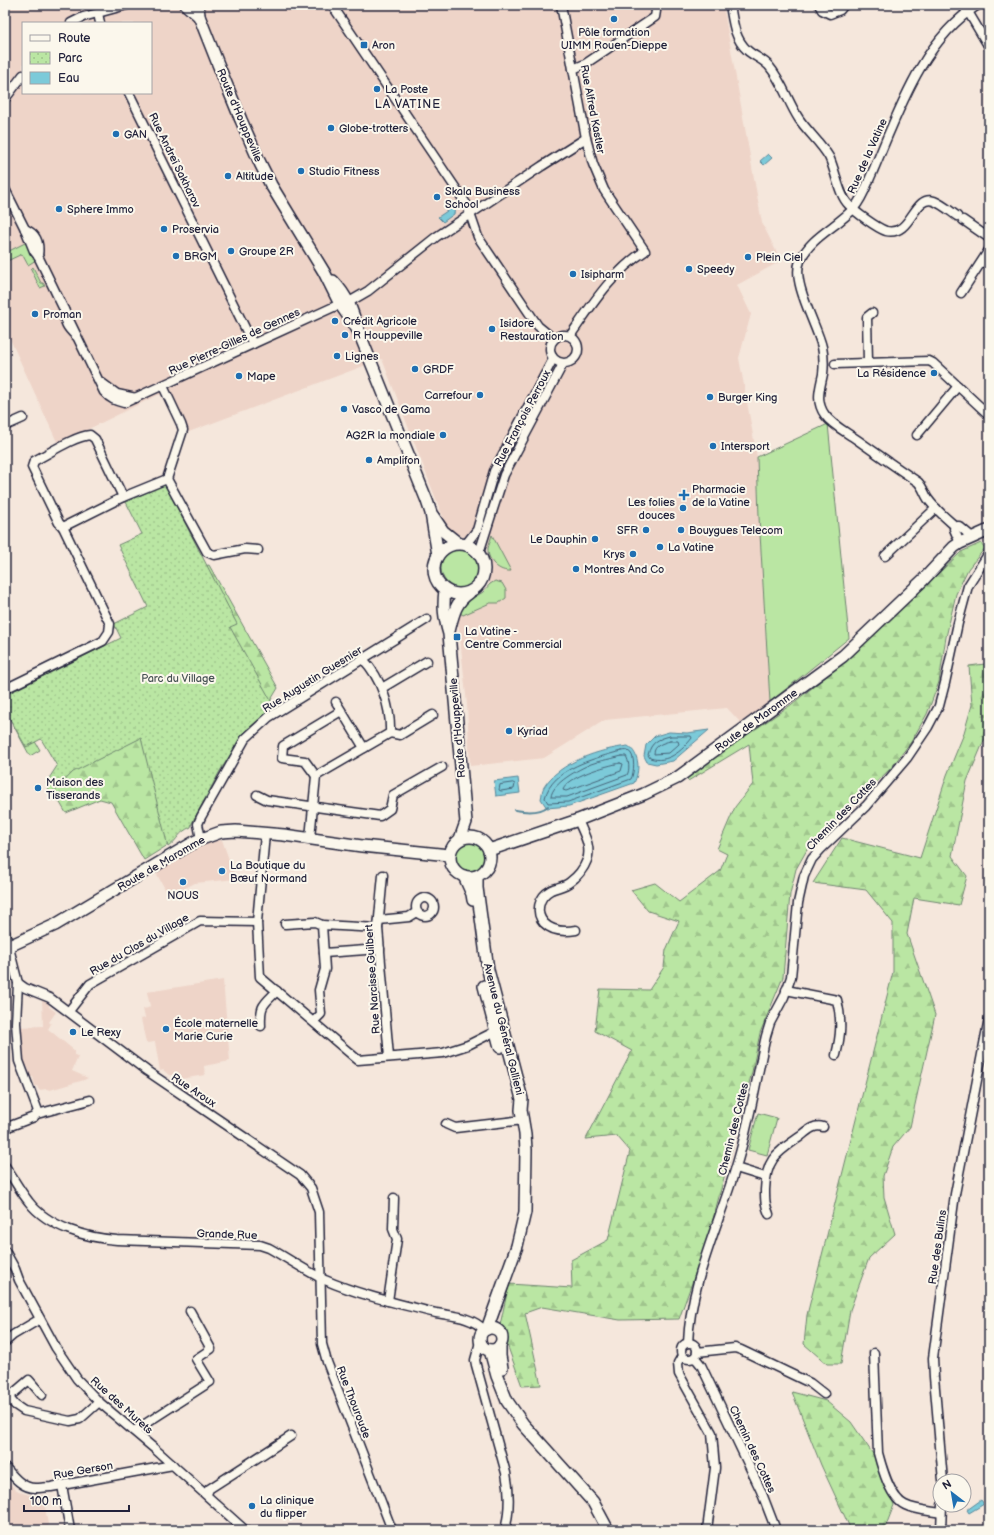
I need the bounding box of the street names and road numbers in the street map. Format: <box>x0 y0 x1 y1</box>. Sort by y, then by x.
street label: Rue Alfred Kastler <box>577 63 608 156</box>
street label: Route d'Houppeville <box>214 67 265 164</box>
street label: Rue Andreï Sakharov <box>146 111 203 210</box>
street label: Rue de la Vatine <box>845 116 890 196</box>
street label: Rue Pierre-Gilles de Gennes <box>167 305 302 378</box>
street label: Rue François Perroux <box>491 368 553 469</box>
street label: Rue Augustin Guesnier <box>260 643 365 715</box>
street label: Route d'Houppeville <box>447 677 468 778</box>
street label: Route de Maromme <box>712 686 800 755</box>
street label: Chemin des Cottes <box>804 775 879 853</box>
street label: Route de Maromme <box>115 833 208 894</box>
street label: Rue du Clos du Village <box>87 911 191 978</box>
street label: Rue Narcisse Guilbert <box>362 923 383 1034</box>
street label: Avenue du Général Gallieni <box>481 962 526 1096</box>
street label: Rue Aroux <box>169 1071 219 1110</box>
street label: Chemin des Cottes <box>716 1081 751 1177</box>
street label: Rue des Bulins <box>926 1208 949 1285</box>
street label: Grande Rue <box>196 1227 258 1242</box>
street label: Rue Thouroude <box>334 1364 373 1441</box>
street label: Rue des Murets <box>88 1374 156 1437</box>
street label: Chemin des Cottes <box>727 1403 779 1495</box>
street label: Rue Gerson <box>52 1459 114 1482</box>

